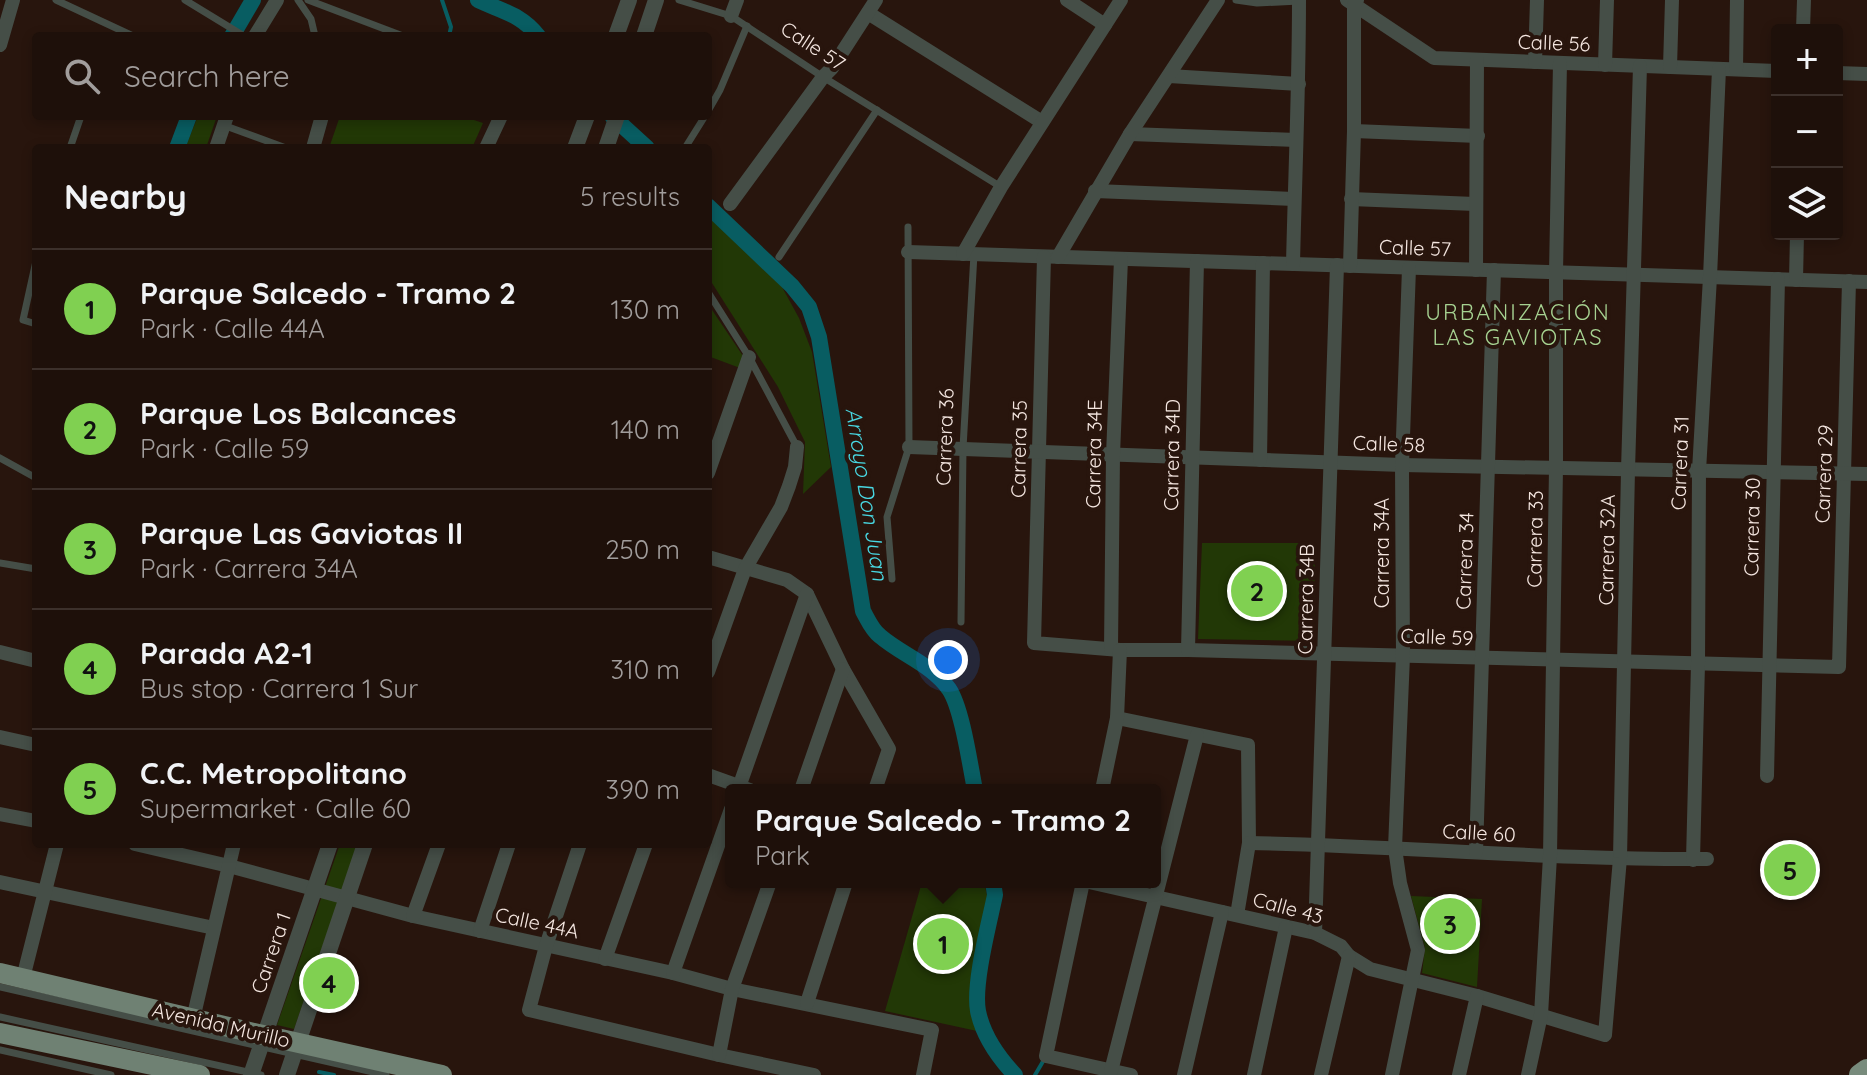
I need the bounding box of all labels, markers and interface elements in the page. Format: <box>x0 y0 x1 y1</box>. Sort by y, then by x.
street label: Calle 57 <box>776 15 850 76</box>
map controls <box>1771 24 1843 240</box>
button: + <box>1771 24 1843 96</box>
street label: Calle 56 <box>1517 29 1591 56</box>
search box <box>32 32 712 120</box>
icon: search <box>60 54 104 98</box>
text: Search here <box>124 57 290 95</box>
button: − <box>1771 96 1843 168</box>
button: layers <box>1771 168 1843 240</box>
text: Nearby <box>64 175 187 218</box>
text: 5 results <box>580 180 680 213</box>
street label: Calle 57 <box>1379 234 1451 261</box>
text: Parque Salcedo - Tramo 2 <box>140 274 516 312</box>
text: 1 <box>85 293 95 326</box>
text: 130 m <box>610 293 680 326</box>
district label: URBANIZACIÓN LAS GAVIOTAS <box>1425 298 1611 351</box>
text: Park · Calle 44A <box>140 312 325 345</box>
street label: Carrera 36 <box>930 387 959 486</box>
text: Parque Los Balcances <box>140 394 457 432</box>
street label: Carrera 34E <box>1080 399 1107 509</box>
street label: Carrera 34D <box>1158 399 1185 511</box>
street label: Carrera 35 <box>1005 400 1032 498</box>
water label: Arroyo Don Juan <box>839 405 895 584</box>
text: 2 <box>83 413 97 446</box>
text: 140 m <box>611 413 680 446</box>
street label: Carrera 31 <box>1665 415 1694 511</box>
street label: Carrera 29 <box>1809 424 1838 524</box>
street label: Calle 58 <box>1352 430 1426 457</box>
text: Park · Calle 59 <box>140 432 309 465</box>
street label: Carrera 30 <box>1738 477 1765 577</box>
street label: Carrera 33 <box>1521 490 1548 588</box>
street label: Carrera 32A <box>1593 494 1620 606</box>
street label: Carrera 34A <box>1369 498 1394 608</box>
street label: Carrera 34 <box>1450 512 1479 610</box>
text: Parque Las Gaviotas II <box>140 514 463 552</box>
text: 3 <box>83 533 97 566</box>
text: 250 m <box>605 533 680 566</box>
street label: Carrera 34B <box>1292 544 1319 654</box>
text: Park · Carrera 34A <box>140 552 358 585</box>
pin: 2 <box>1231 561 1283 621</box>
street label: Calle 59 <box>1400 623 1474 650</box>
text: Parada A2-1 <box>140 634 313 672</box>
your location <box>928 640 968 680</box>
text: 4 <box>82 653 98 686</box>
text: 310 m <box>610 653 680 686</box>
text: Bus stop · Carrera 1 Sur <box>140 672 418 705</box>
text: C.C. Metropolitano <box>140 754 407 792</box>
text: 5 <box>83 773 97 806</box>
text: 390 m <box>606 773 680 806</box>
popup <box>725 784 1161 888</box>
text: Supermarket · Calle 60 <box>140 792 411 825</box>
text: Parque Salcedo - Tramo 2 <box>755 801 1131 839</box>
street label: Calle 60 <box>1442 818 1516 847</box>
text: Park <box>755 839 810 872</box>
pin: 5 <box>1764 840 1816 900</box>
street label: Calle 43 <box>1250 886 1326 929</box>
pin: 3 <box>1424 894 1476 954</box>
street label: Calle 44A <box>493 901 581 944</box>
street label: Carrera 1 <box>245 909 296 997</box>
pin: 1 <box>917 914 969 974</box>
pin: 4 <box>303 953 355 1013</box>
street label: Avenida Murillo <box>150 997 292 1053</box>

